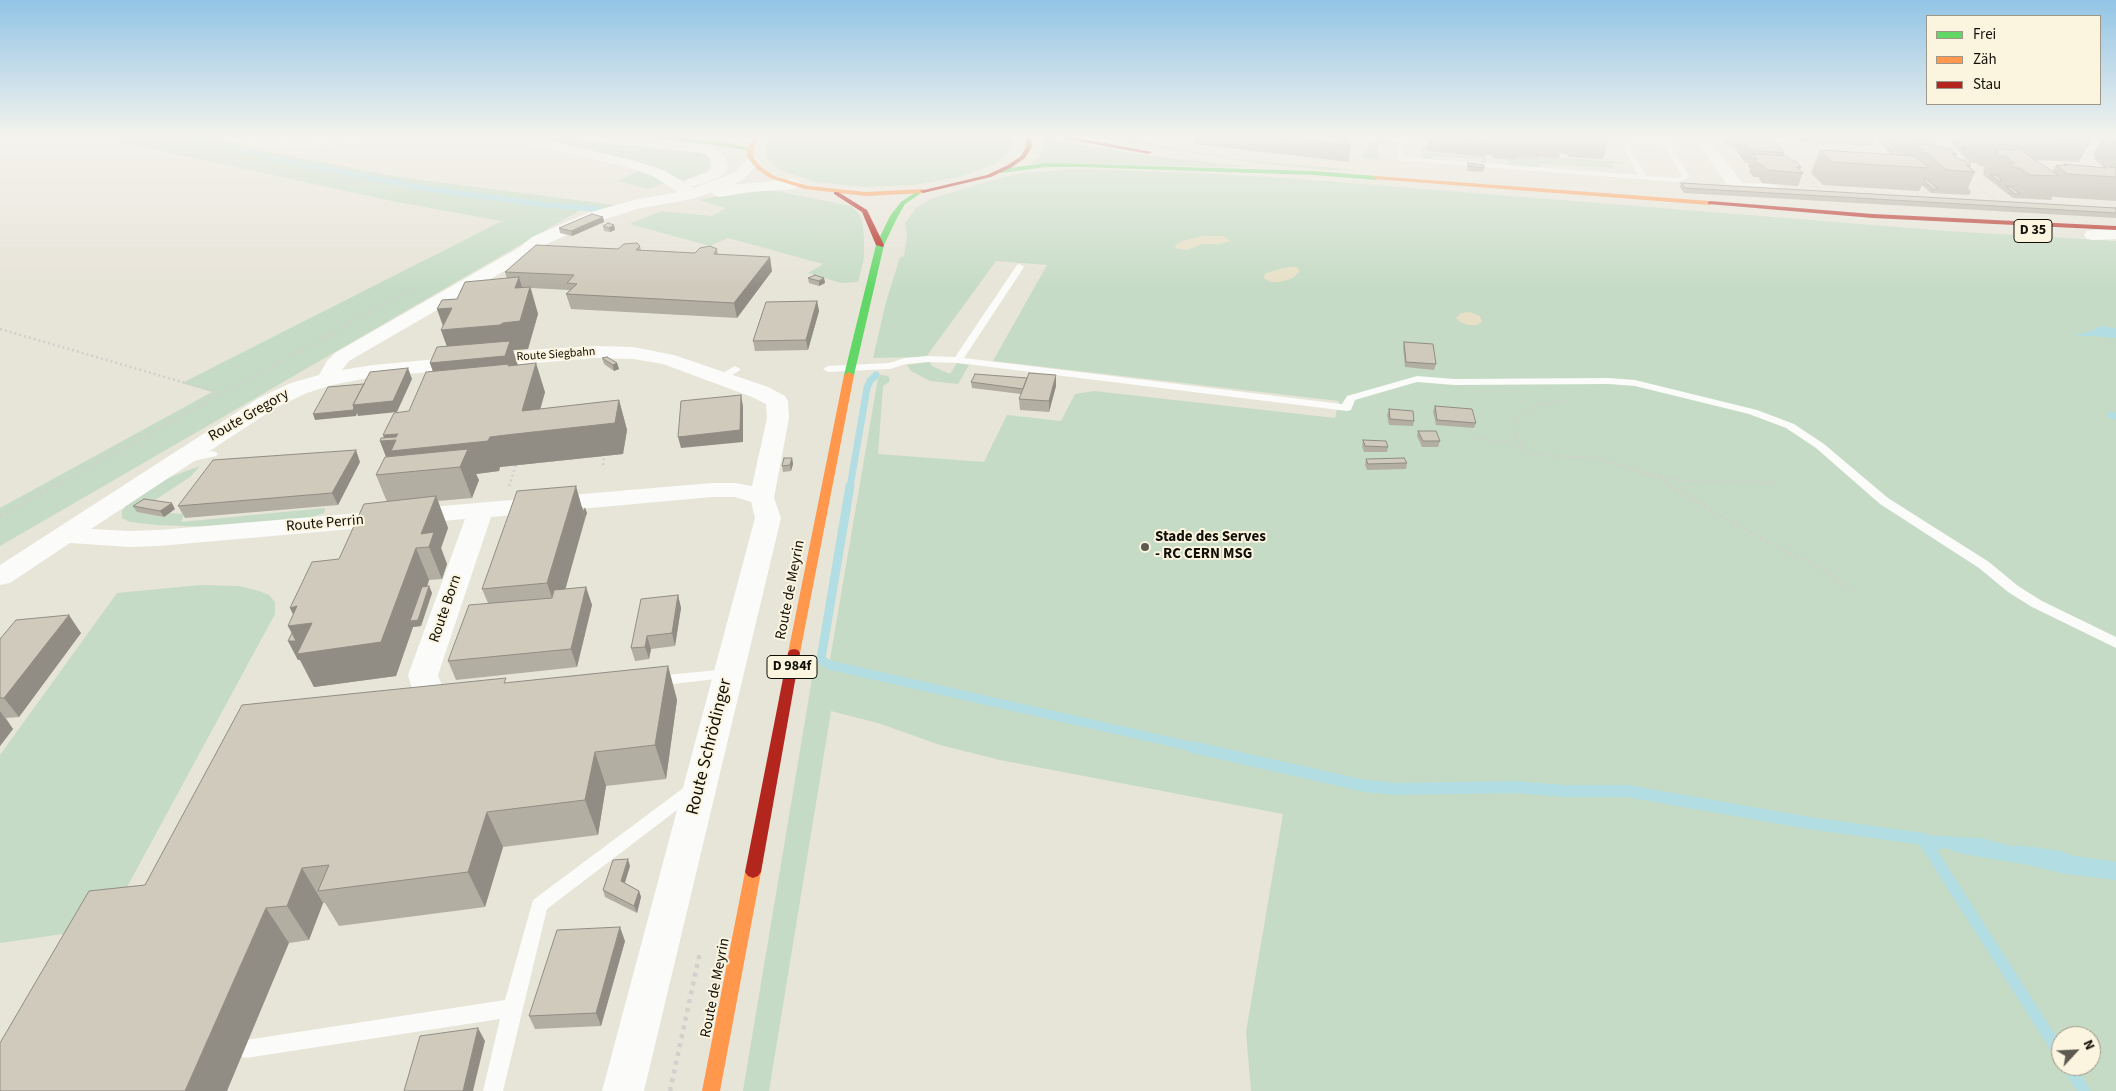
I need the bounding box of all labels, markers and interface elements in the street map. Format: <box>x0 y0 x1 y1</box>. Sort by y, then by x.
legend <box>1926 15 2101 105</box>
text: Frei <box>1973 24 1996 45</box>
text: Zäh <box>1973 49 1997 70</box>
text: Stau <box>1973 74 2001 95</box>
road number: D 35 <box>2014 220 2052 242</box>
street label: Route Siegbahn <box>516 345 596 365</box>
street label: Route Gregory <box>206 386 292 446</box>
street label: Route Perrin <box>285 512 365 536</box>
place label: Stade des Serves - RC CERN MSG <box>1155 529 1266 564</box>
street label: Route de Meyrin <box>773 539 809 641</box>
marker: Stade des Serves - RC CERN MSG <box>1139 541 1151 553</box>
street label: Route Born <box>426 573 466 645</box>
road number: D 984f <box>767 656 817 679</box>
street label: Route Schrödinger <box>683 677 737 817</box>
street label: Route de Meyrin <box>698 937 734 1039</box>
north arrow <box>2051 1026 2101 1076</box>
text: N <box>2078 1037 2100 1054</box>

